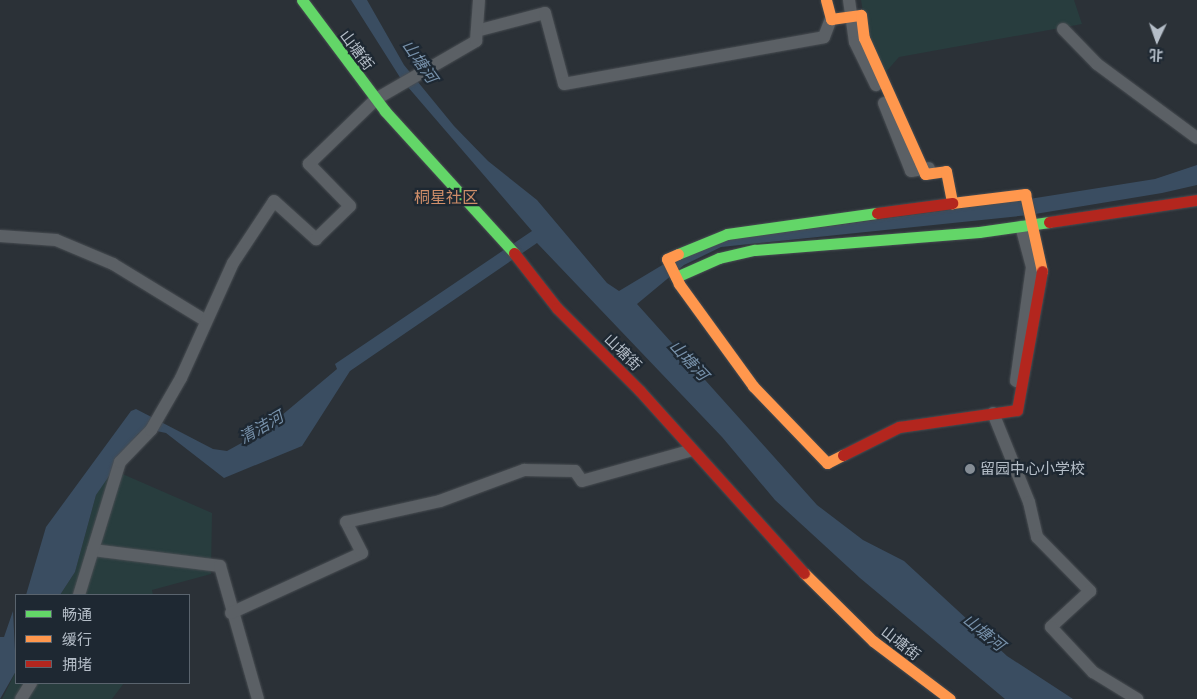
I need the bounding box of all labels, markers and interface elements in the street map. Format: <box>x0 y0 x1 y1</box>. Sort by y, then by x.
north arrow <box>1132 15 1182 65</box>
street label: 山塘街 <box>336 27 378 73</box>
water label: 山塘河 <box>398 36 442 86</box>
text: 北 <box>1149 47 1164 64</box>
district label: 桐星社区 <box>414 187 478 207</box>
street label: 山塘街 <box>601 330 645 374</box>
water label: 山塘河 <box>666 336 712 384</box>
water label: 清洁河 <box>235 407 287 447</box>
place label: 留园中心小学校 <box>980 460 1085 478</box>
marker: 留园中心小学校 <box>964 463 976 475</box>
legend <box>15 594 190 684</box>
text: 畅通 <box>62 605 92 623</box>
water label: 山塘河 <box>959 609 1009 655</box>
street label: 山塘街 <box>878 622 924 664</box>
text: 缓行 <box>62 630 92 648</box>
text: 拥堵 <box>62 655 92 673</box>

